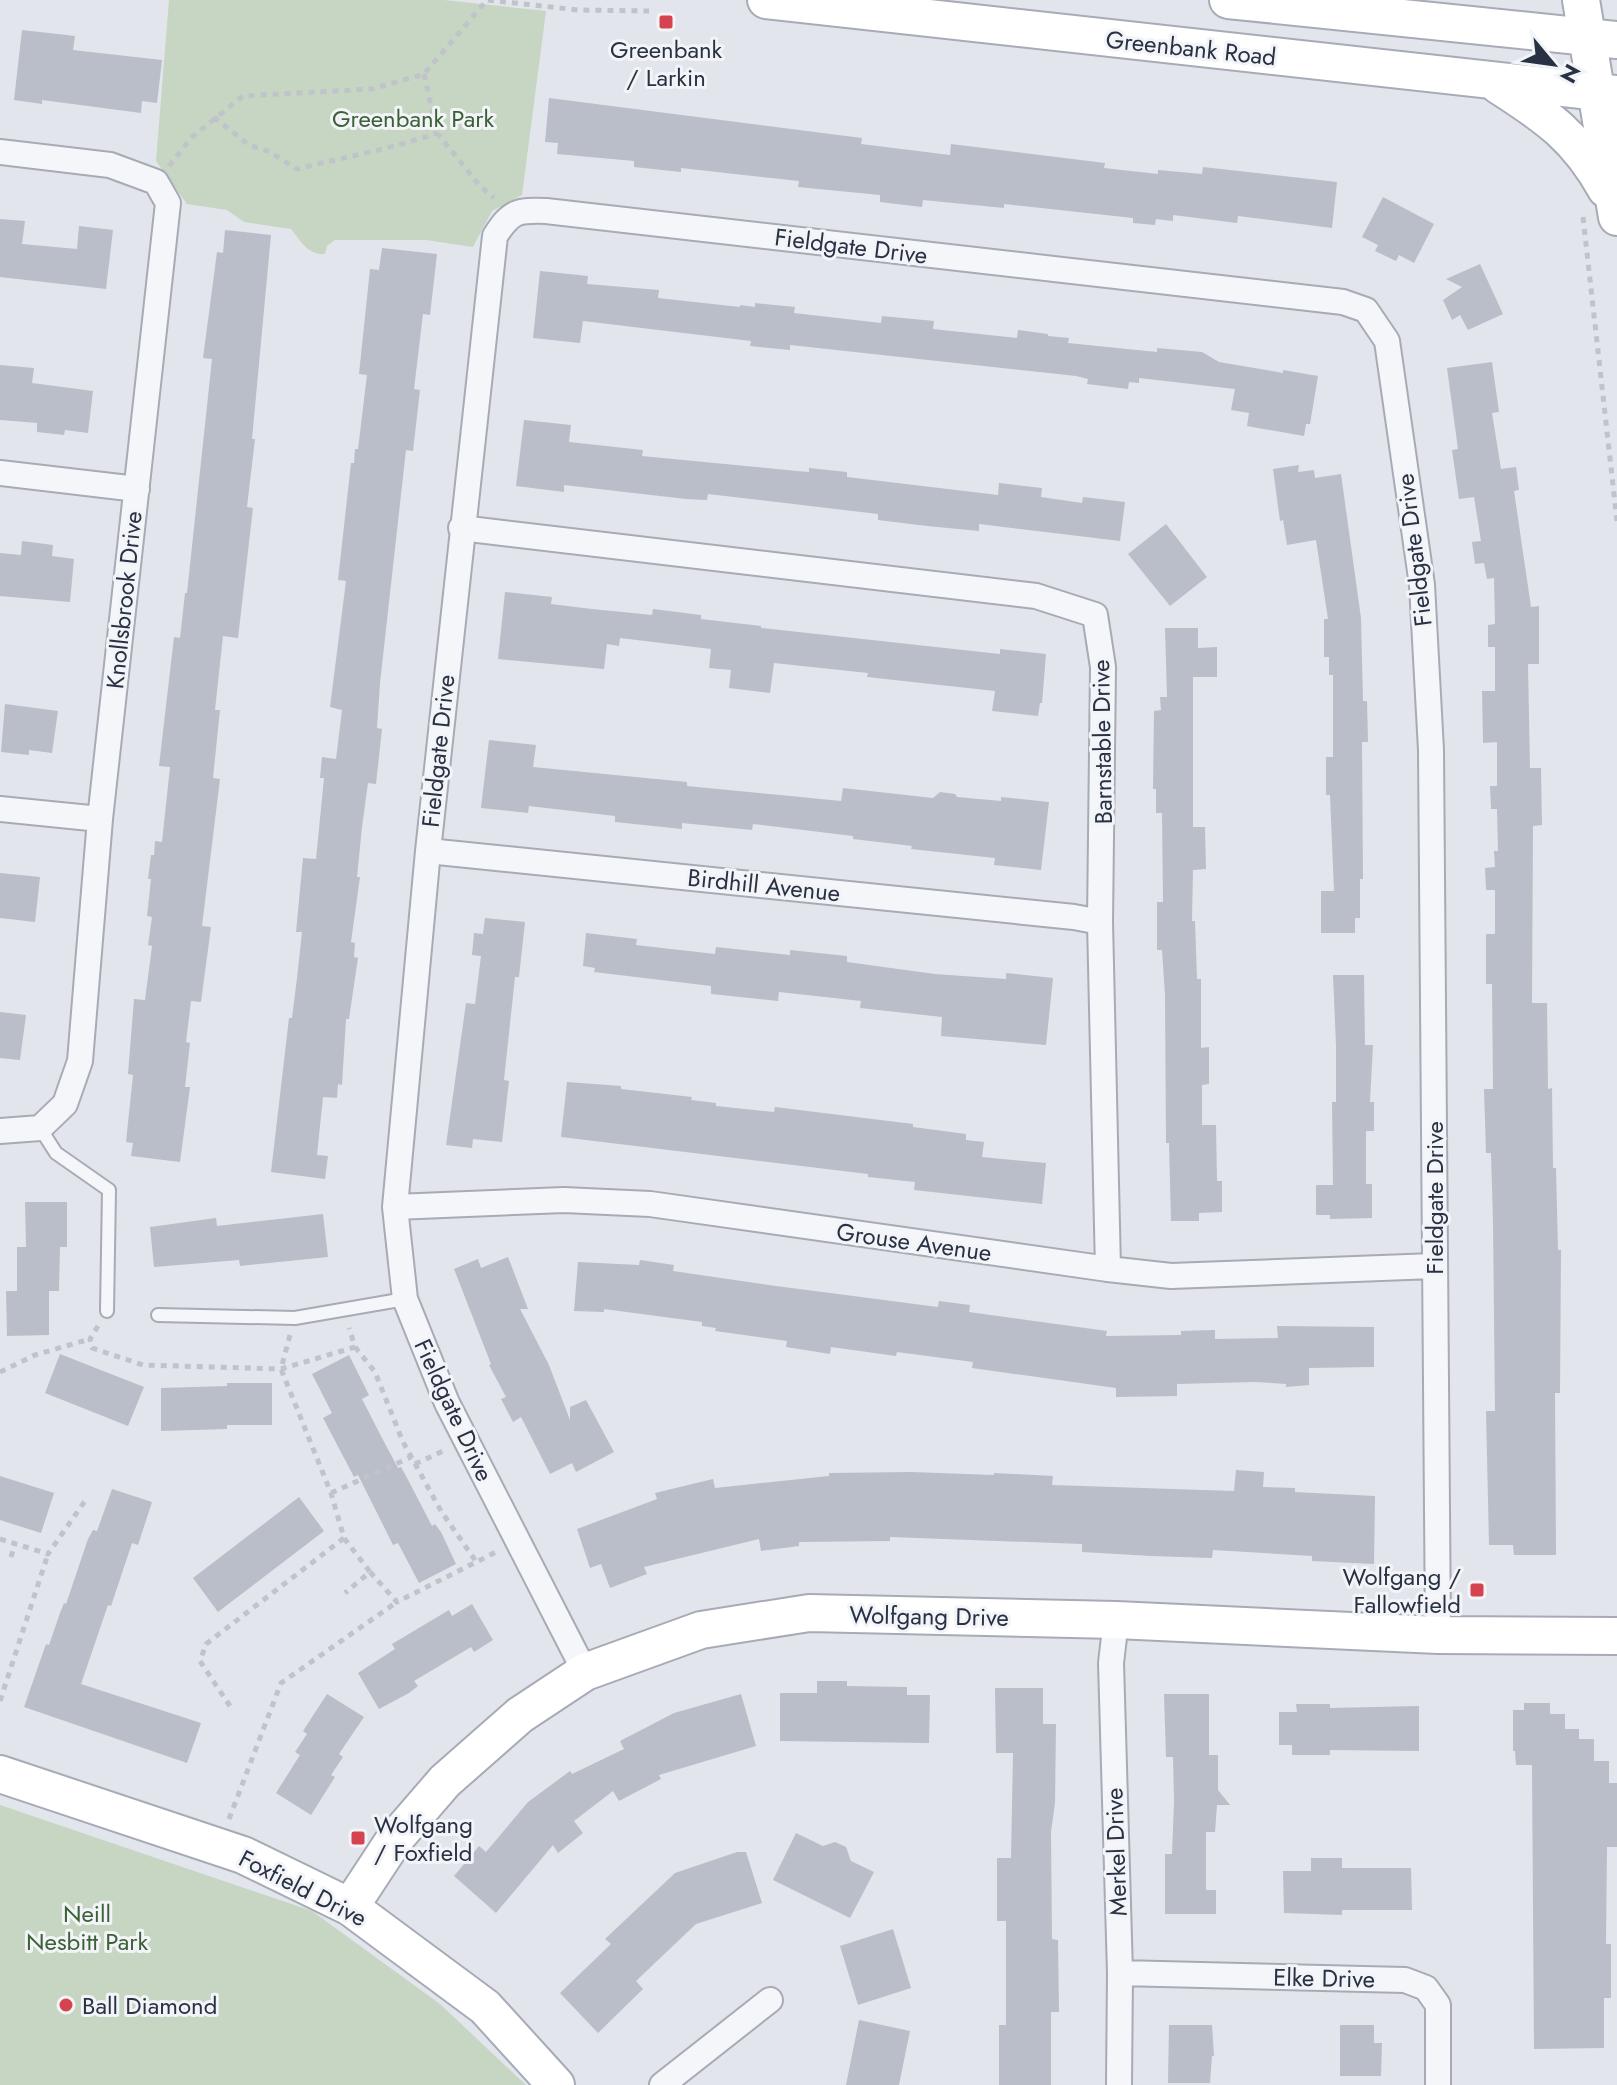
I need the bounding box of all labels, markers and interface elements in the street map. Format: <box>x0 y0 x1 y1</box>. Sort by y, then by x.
marker: Greenbank / Larkin <box>657 13 675 31</box>
street label: Greenbank Road <box>1104 22 1278 74</box>
north arrow <box>1513 24 1593 104</box>
place label: Greenbank / Larkin <box>610 32 723 95</box>
text: N <box>1552 58 1589 89</box>
park label: Greenbank Park <box>332 101 495 136</box>
street label: Fieldgate Drive <box>773 219 929 273</box>
street label: Fieldgate Drive <box>1387 472 1441 628</box>
street label: Knollsbrook Drive <box>97 509 151 691</box>
street label: Barnstable Drive <box>1083 659 1121 825</box>
street label: Fieldgate Drive <box>413 673 463 829</box>
street label: Birdhill Avenue <box>686 860 842 910</box>
street label: Fieldgate Drive <box>1417 1121 1452 1275</box>
street label: Grouse Avenue <box>834 1214 994 1270</box>
street label: Fieldgate Drive <box>406 1333 502 1487</box>
place label: Wolfgang / Fallowfield <box>1343 1559 1461 1622</box>
marker: Wolfgang / Fallowfield <box>1468 1581 1486 1599</box>
street label: Wolfgang Drive <box>849 1597 1009 1635</box>
street label: Merkel Drive <box>1096 1787 1136 1917</box>
place label: Wolfgang / Foxfield <box>374 1807 473 1870</box>
marker: Wolfgang / Foxfield <box>349 1829 367 1847</box>
street label: Foxfield Drive <box>233 1841 373 1935</box>
park label: Neill Nesbitt Park <box>26 1896 148 1959</box>
street label: Elke Drive <box>1273 1960 1375 1996</box>
place label: Ball Diamond <box>82 1988 217 2023</box>
marker: Ball Diamond <box>57 1996 75 2014</box>

